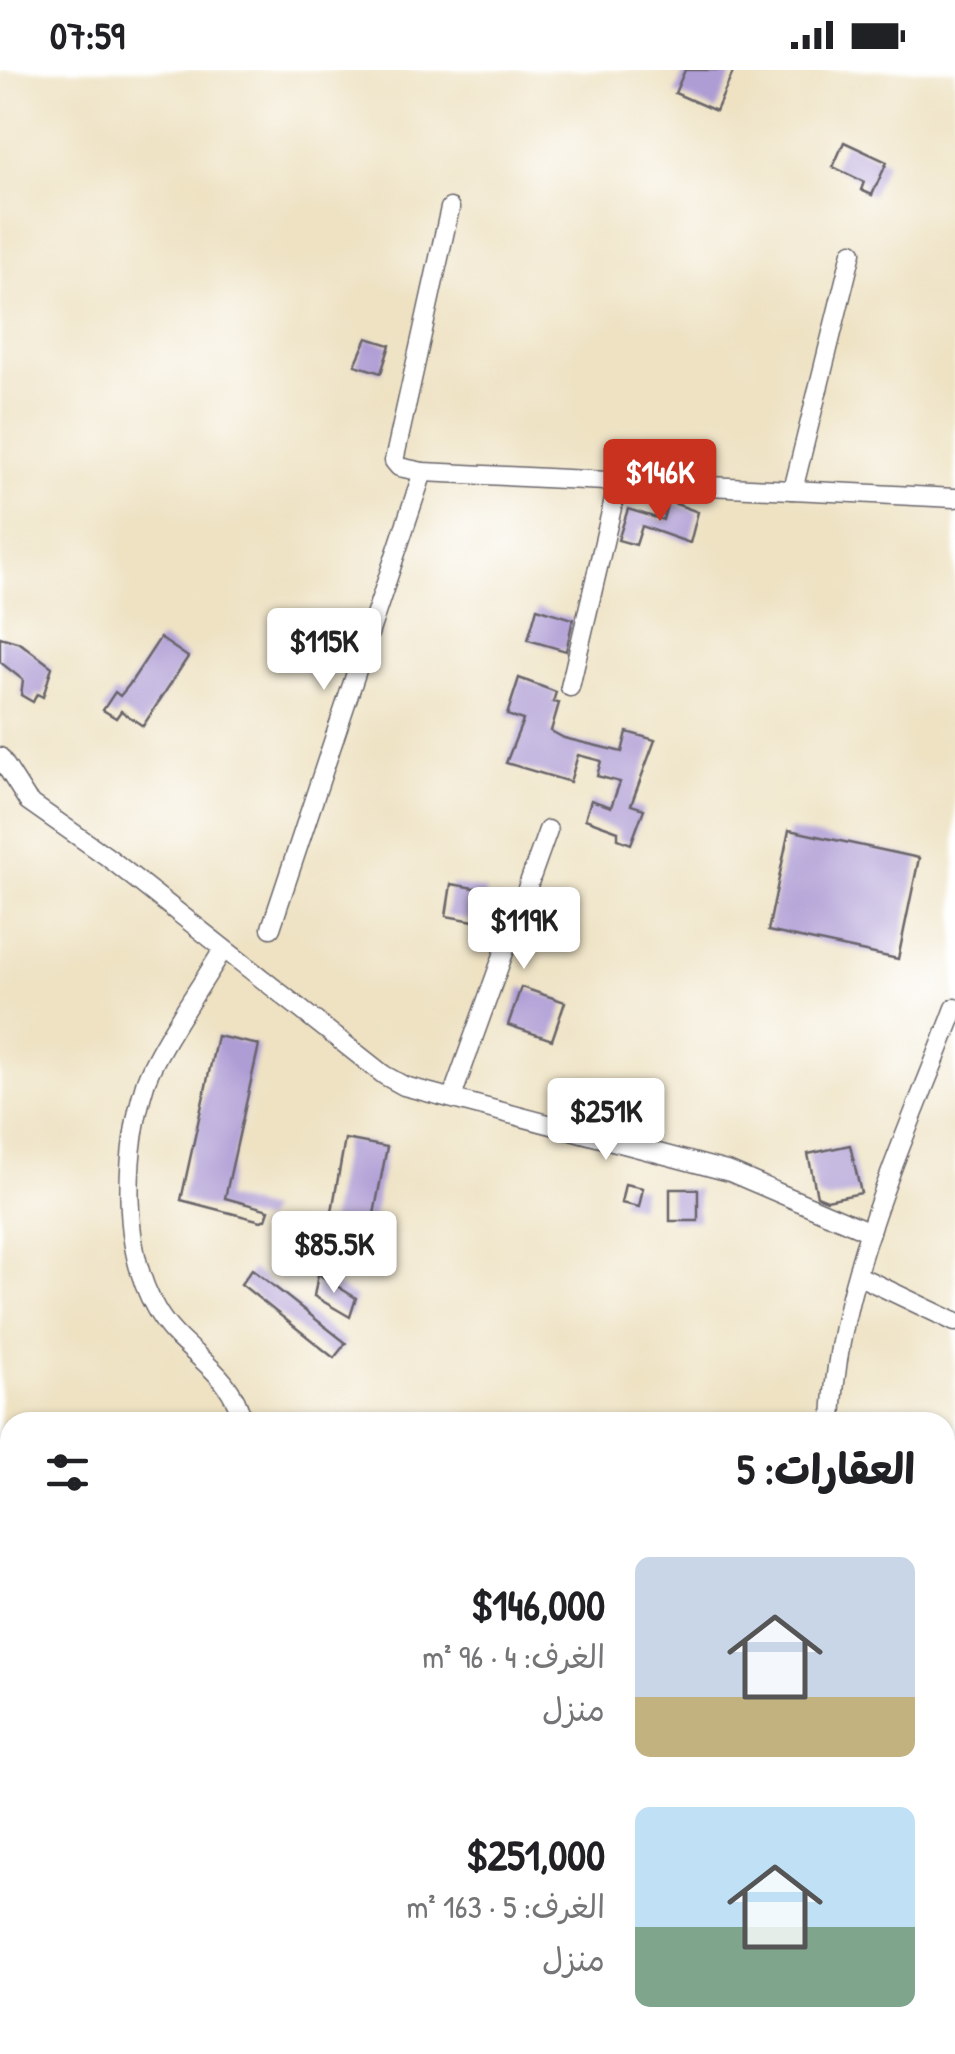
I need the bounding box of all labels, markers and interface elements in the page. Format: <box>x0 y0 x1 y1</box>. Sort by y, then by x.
text: 07:59 <box>50 9 125 61</box>
pin: $146K <box>590 439 730 524</box>
text: $146K <box>625 450 695 493</box>
pin: $115K <box>254 608 394 693</box>
text: $115K <box>289 619 359 662</box>
pin: $119K <box>454 887 594 972</box>
text: $119K <box>490 898 558 941</box>
pin: $251K <box>536 1078 676 1163</box>
text: $251K <box>569 1089 643 1132</box>
pin: $85.5K <box>253 1211 415 1296</box>
text: $85.5K <box>294 1222 374 1265</box>
text: العقارات: 5 <box>737 1440 915 1497</box>
icon: filters <box>40 1445 95 1500</box>
text: $146,000 <box>471 1576 605 1633</box>
icon: home <box>715 1597 835 1717</box>
text: الغرف: 4 · 96 m² <box>422 1635 605 1678</box>
text: منزل <box>542 1688 605 1731</box>
text: $251,000 <box>466 1826 605 1883</box>
icon: home <box>715 1847 835 1967</box>
text: الغرف: 5 · 163 m² <box>407 1885 605 1928</box>
text: منزل <box>542 1938 605 1981</box>

